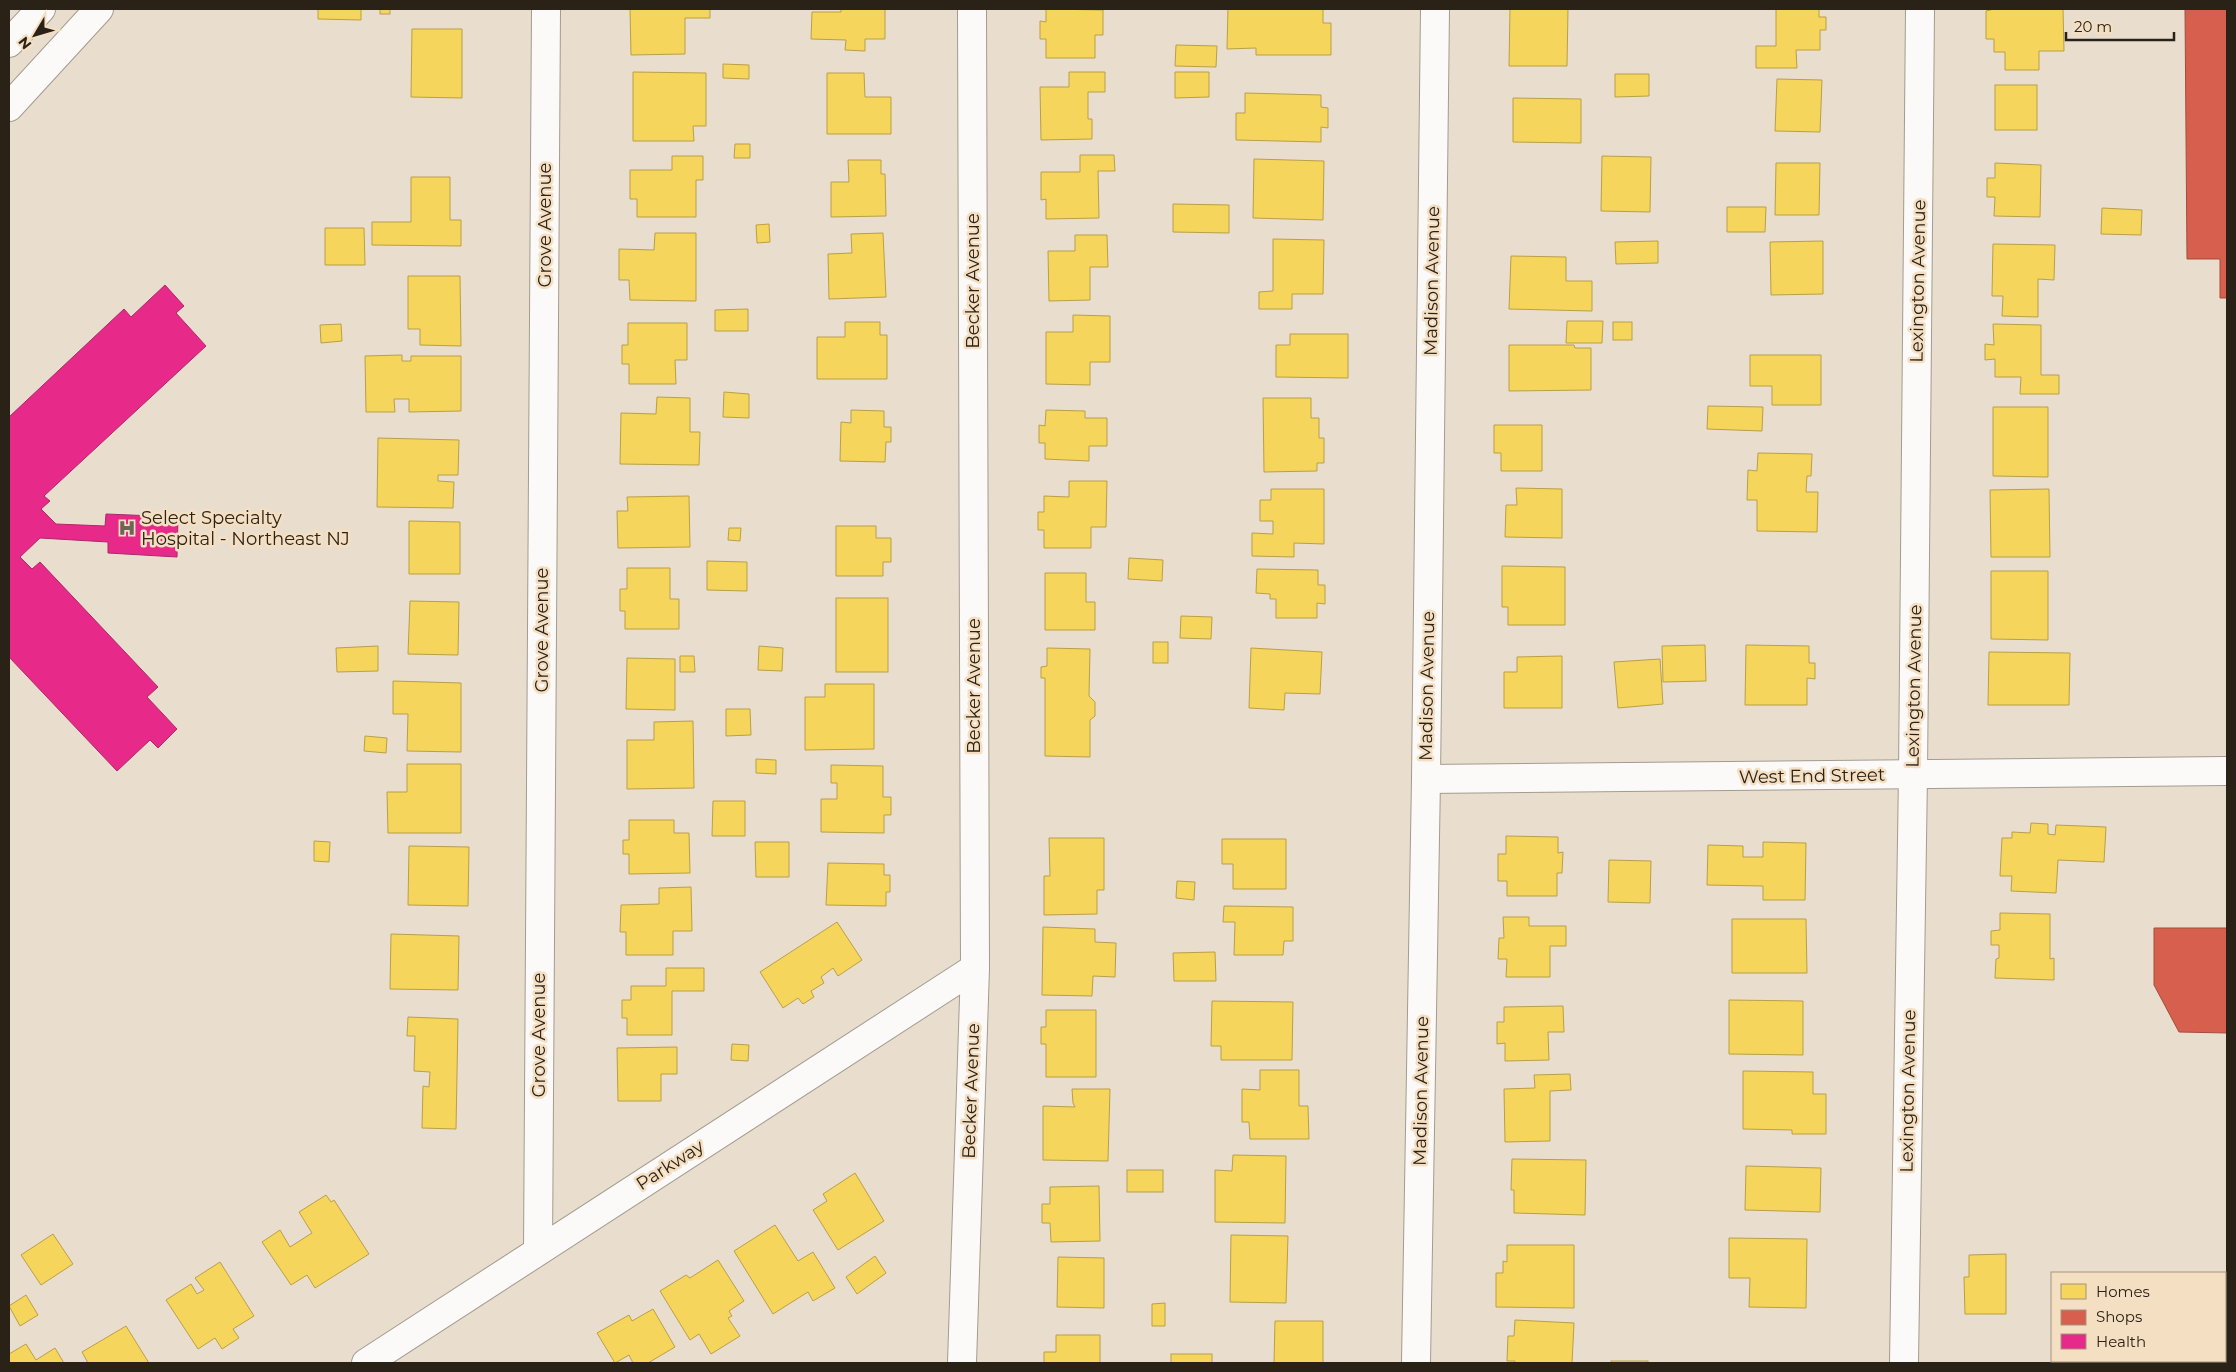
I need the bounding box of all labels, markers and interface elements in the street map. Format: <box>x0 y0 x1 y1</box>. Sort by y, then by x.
north arrow <box>10 10 60 60</box>
scale bar <box>2066 10 2174 42</box>
text: 20 m <box>2074 17 2112 36</box>
text: N <box>14 33 35 53</box>
street label: Grove Avenue <box>534 162 556 287</box>
street label: Lexington Avenue <box>1906 199 1930 363</box>
street label: Madison Avenue <box>1420 206 1444 356</box>
street label: Becker Avenue <box>962 213 984 349</box>
place label: Select Specialty Hospital - Northeast NJ <box>141 507 350 550</box>
hospital icon: Select Specialty Hospital - Northeast NJ <box>117 518 137 538</box>
street label: Grove Avenue <box>531 567 553 692</box>
street label: Lexington Avenue <box>1902 604 1926 768</box>
street label: Madison Avenue <box>1415 611 1439 761</box>
street label: Becker Avenue <box>963 618 985 754</box>
street label: West End Street <box>1739 764 1885 788</box>
street label: Grove Avenue <box>528 972 550 1097</box>
street label: Lexington Avenue <box>1896 1009 1920 1173</box>
street label: Madison Avenue <box>1409 1016 1433 1166</box>
street label: Becker Avenue <box>958 1023 984 1159</box>
street label: Parkway <box>632 1135 708 1195</box>
legend <box>2051 1272 2226 1362</box>
text: Homes <box>2096 1282 2150 1301</box>
text: Shops <box>2096 1307 2142 1326</box>
text: Health <box>2096 1332 2146 1351</box>

